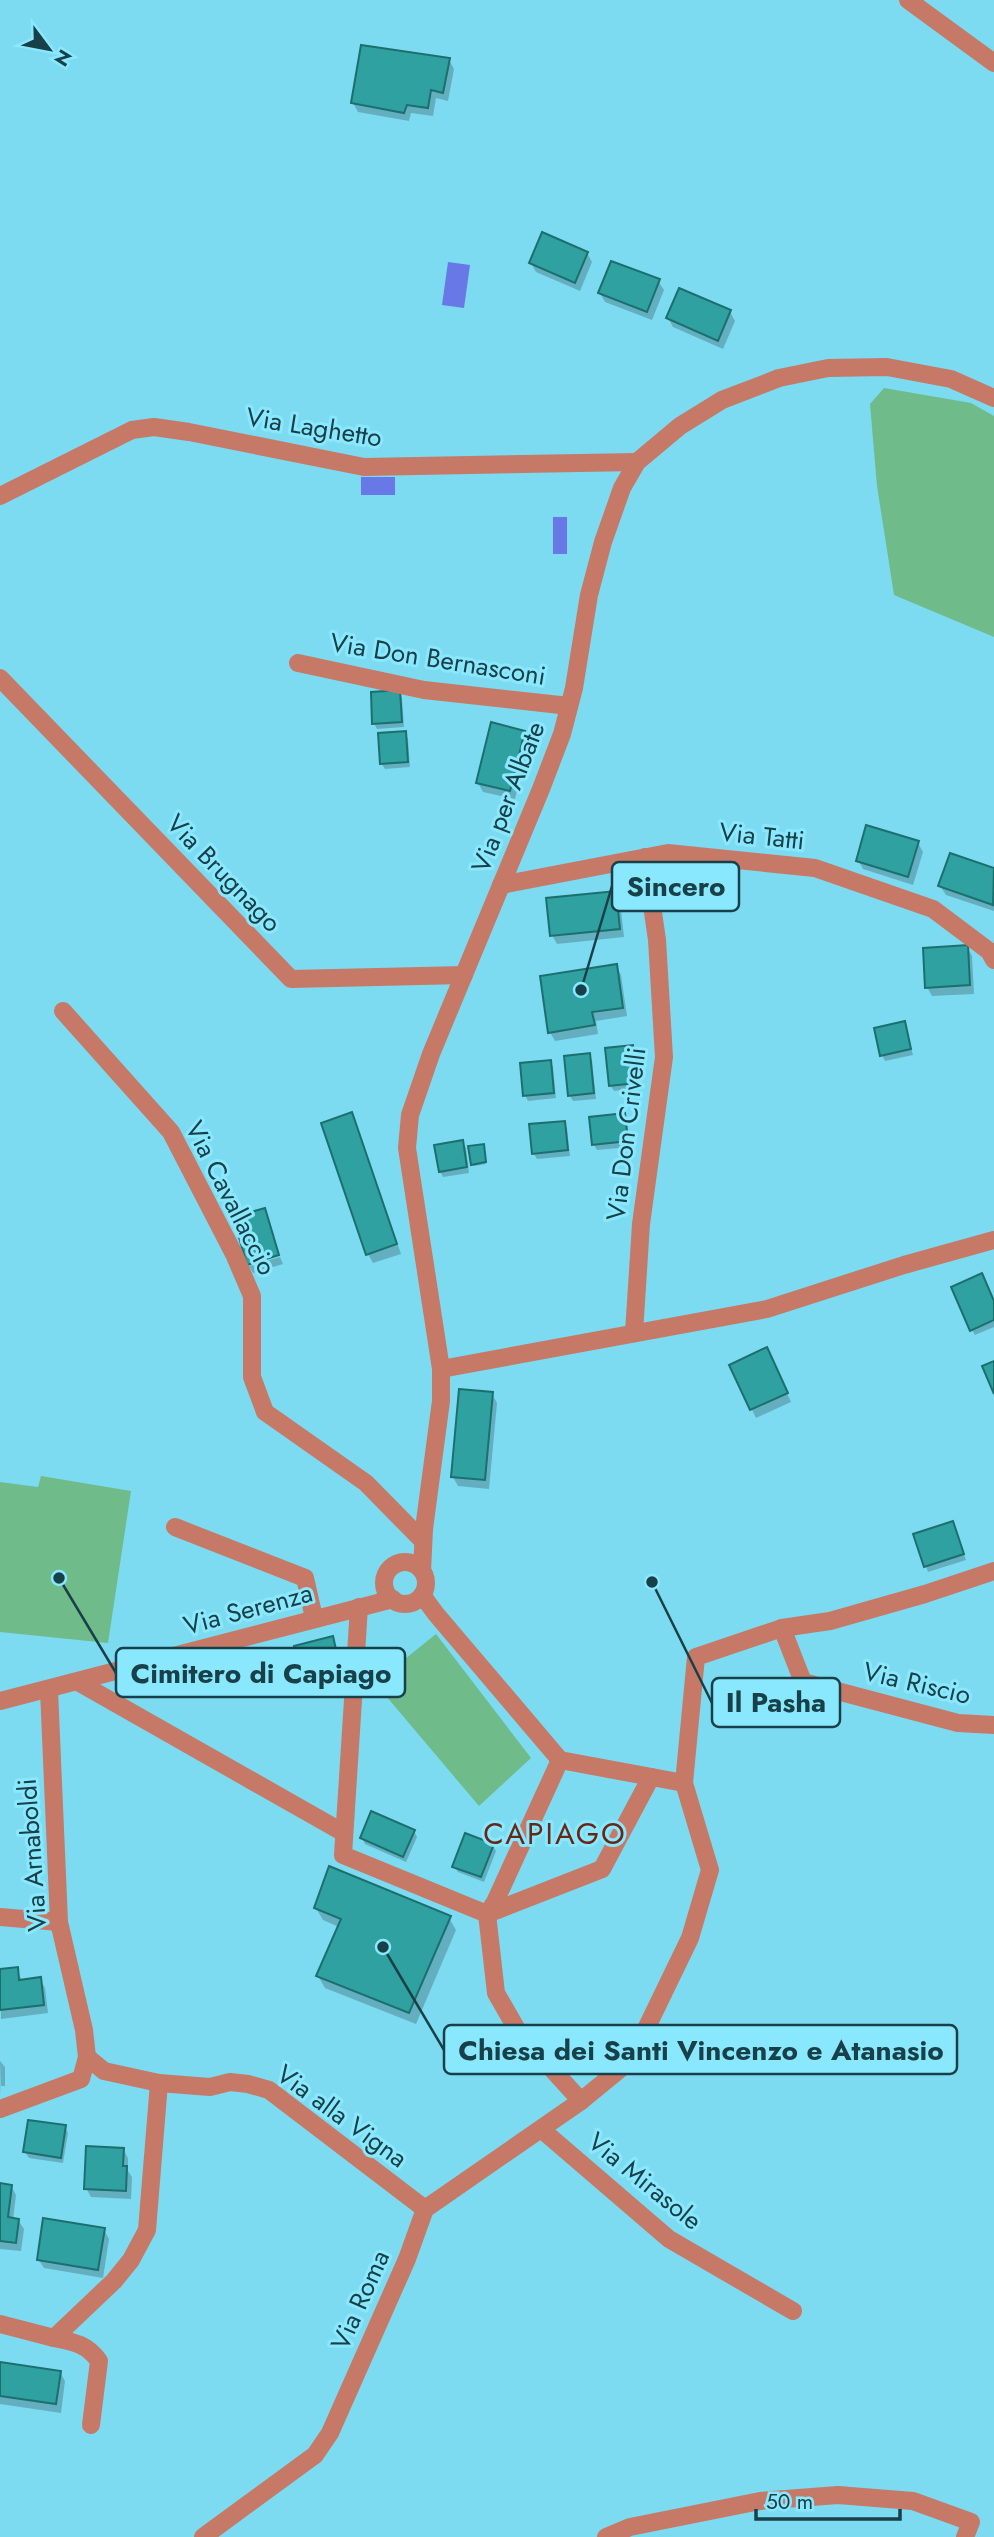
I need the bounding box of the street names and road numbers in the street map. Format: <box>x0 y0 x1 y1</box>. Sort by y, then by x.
street label: Via Laghetto <box>243 398 385 456</box>
street label: Via Don Bernasconi <box>327 623 549 695</box>
street label: Via per Albate <box>462 716 554 878</box>
street label: Via Brugnago <box>158 805 290 941</box>
street label: Via Tatti <box>718 813 806 859</box>
street label: Via Don Crivelli <box>597 1045 655 1223</box>
street label: Via Cavallaccio <box>176 1114 286 1282</box>
street label: Via Serenza <box>179 1574 317 1644</box>
street label: Via Riscio <box>859 1652 975 1714</box>
street label: Via Arnaboldi <box>8 1777 56 1933</box>
street label: Via alla Vigna <box>269 2055 415 2177</box>
street label: Via Mirasole <box>580 2123 710 2239</box>
street label: Via Roma <box>321 2244 399 2356</box>

